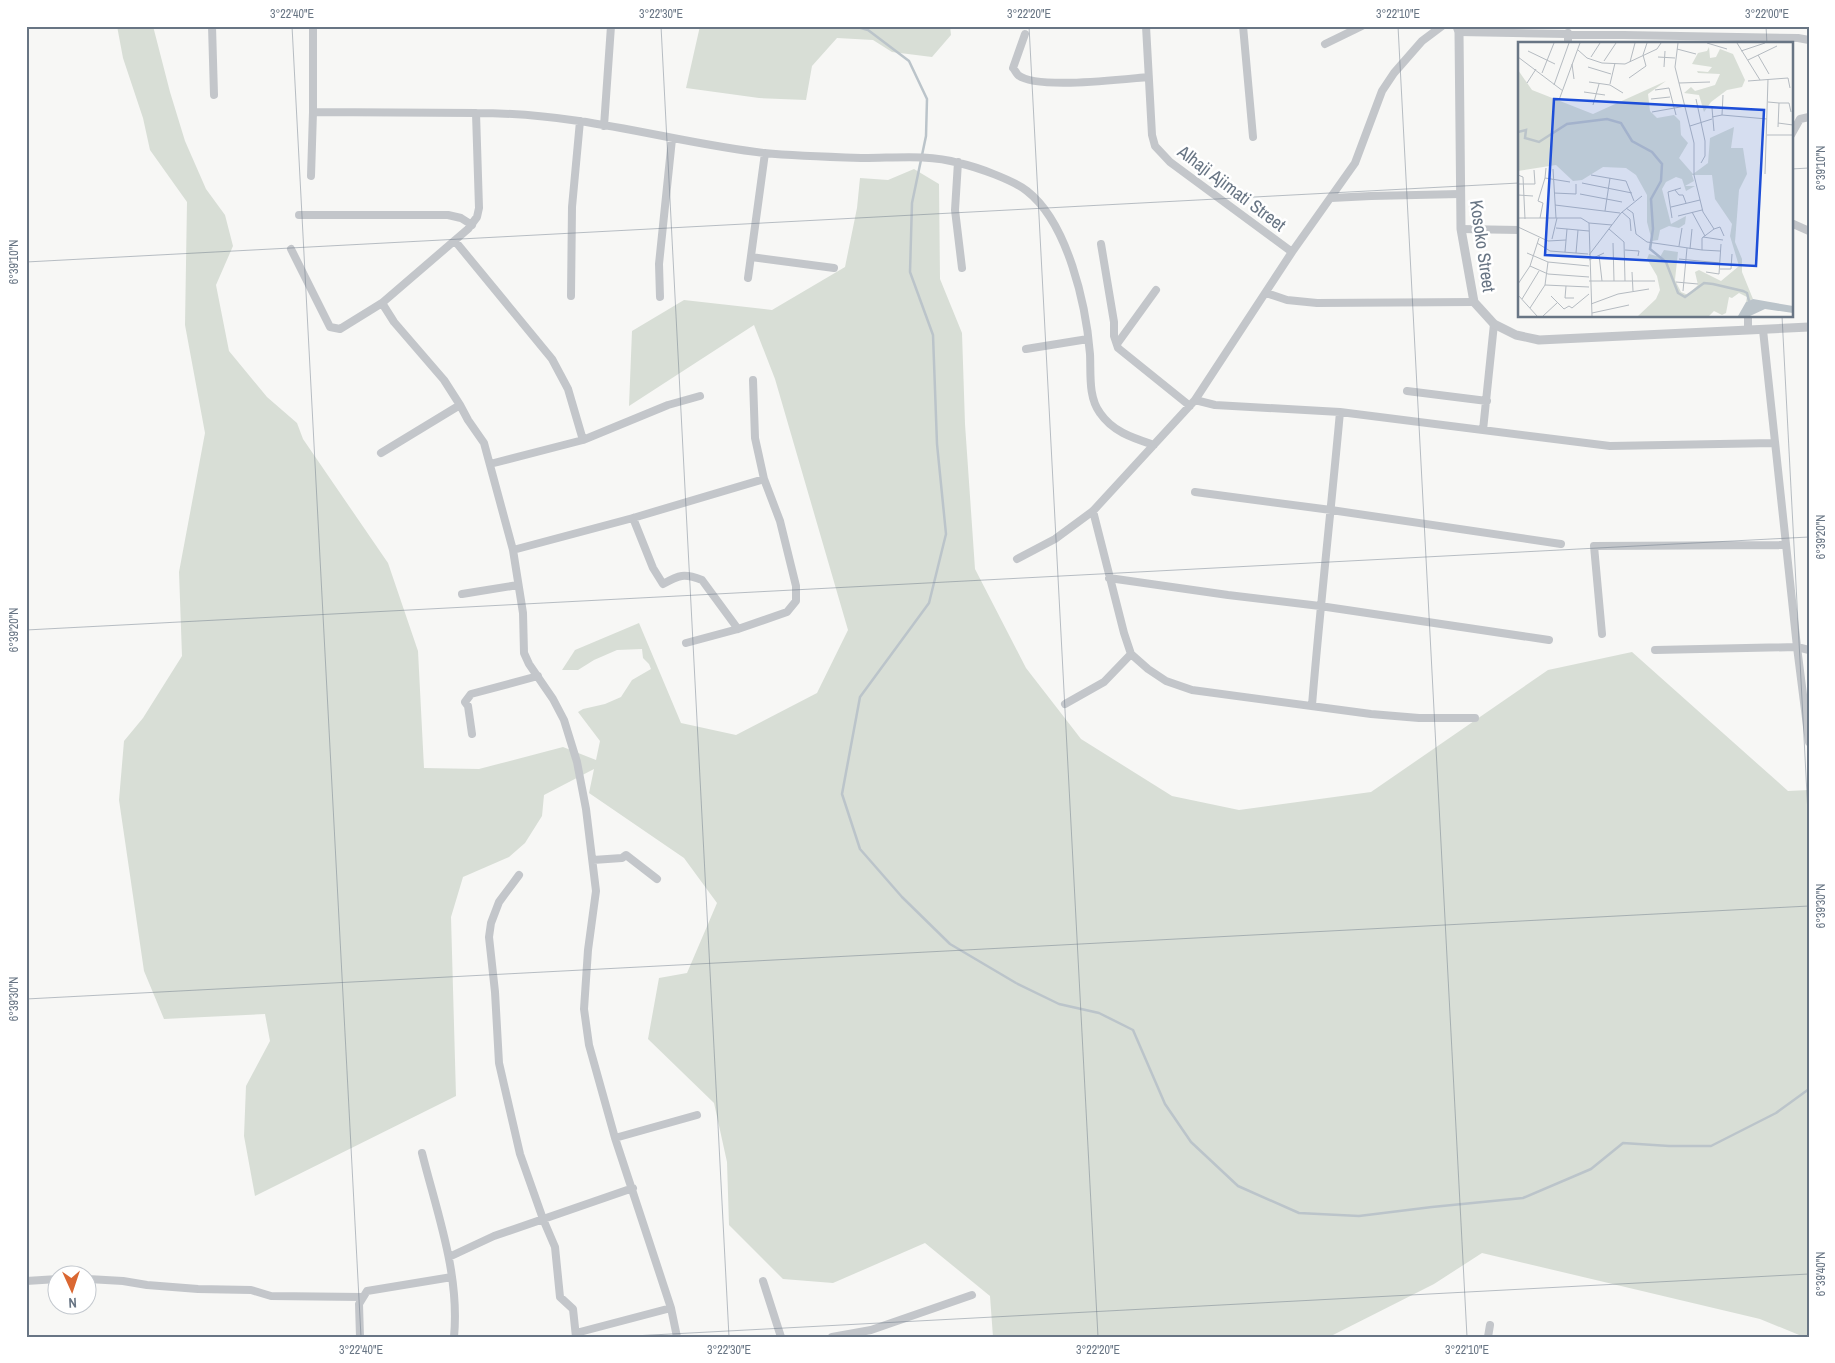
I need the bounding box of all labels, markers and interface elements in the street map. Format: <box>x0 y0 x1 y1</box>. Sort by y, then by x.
text: 3°22'40"E <box>270 6 314 22</box>
text: 3°22'30"E <box>639 6 683 22</box>
text: 3°22'20"E <box>1007 6 1051 22</box>
text: 3°22'10"E <box>1376 6 1420 22</box>
text: 3°22'00"E <box>1745 6 1789 22</box>
inset map <box>1518 42 1792 318</box>
street label: Alhaji Ajimati Street <box>1172 138 1291 237</box>
text: 6°39'10"N <box>1813 146 1829 190</box>
street label: Kosoko Street <box>1464 198 1502 294</box>
text: 6°39'10"N <box>6 240 22 284</box>
text: 6°39'20"N <box>1813 515 1829 559</box>
text: 6°39'20"N <box>6 608 22 652</box>
text: 6°39'30"N <box>1813 884 1829 928</box>
text: 6°39'30"N <box>6 977 22 1021</box>
text: 6°39'40"N <box>1813 1252 1829 1296</box>
north arrow <box>48 1266 98 1316</box>
text: N <box>68 1294 77 1312</box>
text: 3°22'40"E <box>339 1342 383 1358</box>
text: 3°22'30"E <box>707 1342 751 1358</box>
text: 3°22'20"E <box>1076 1342 1120 1358</box>
text: 3°22'10"E <box>1445 1342 1489 1358</box>

